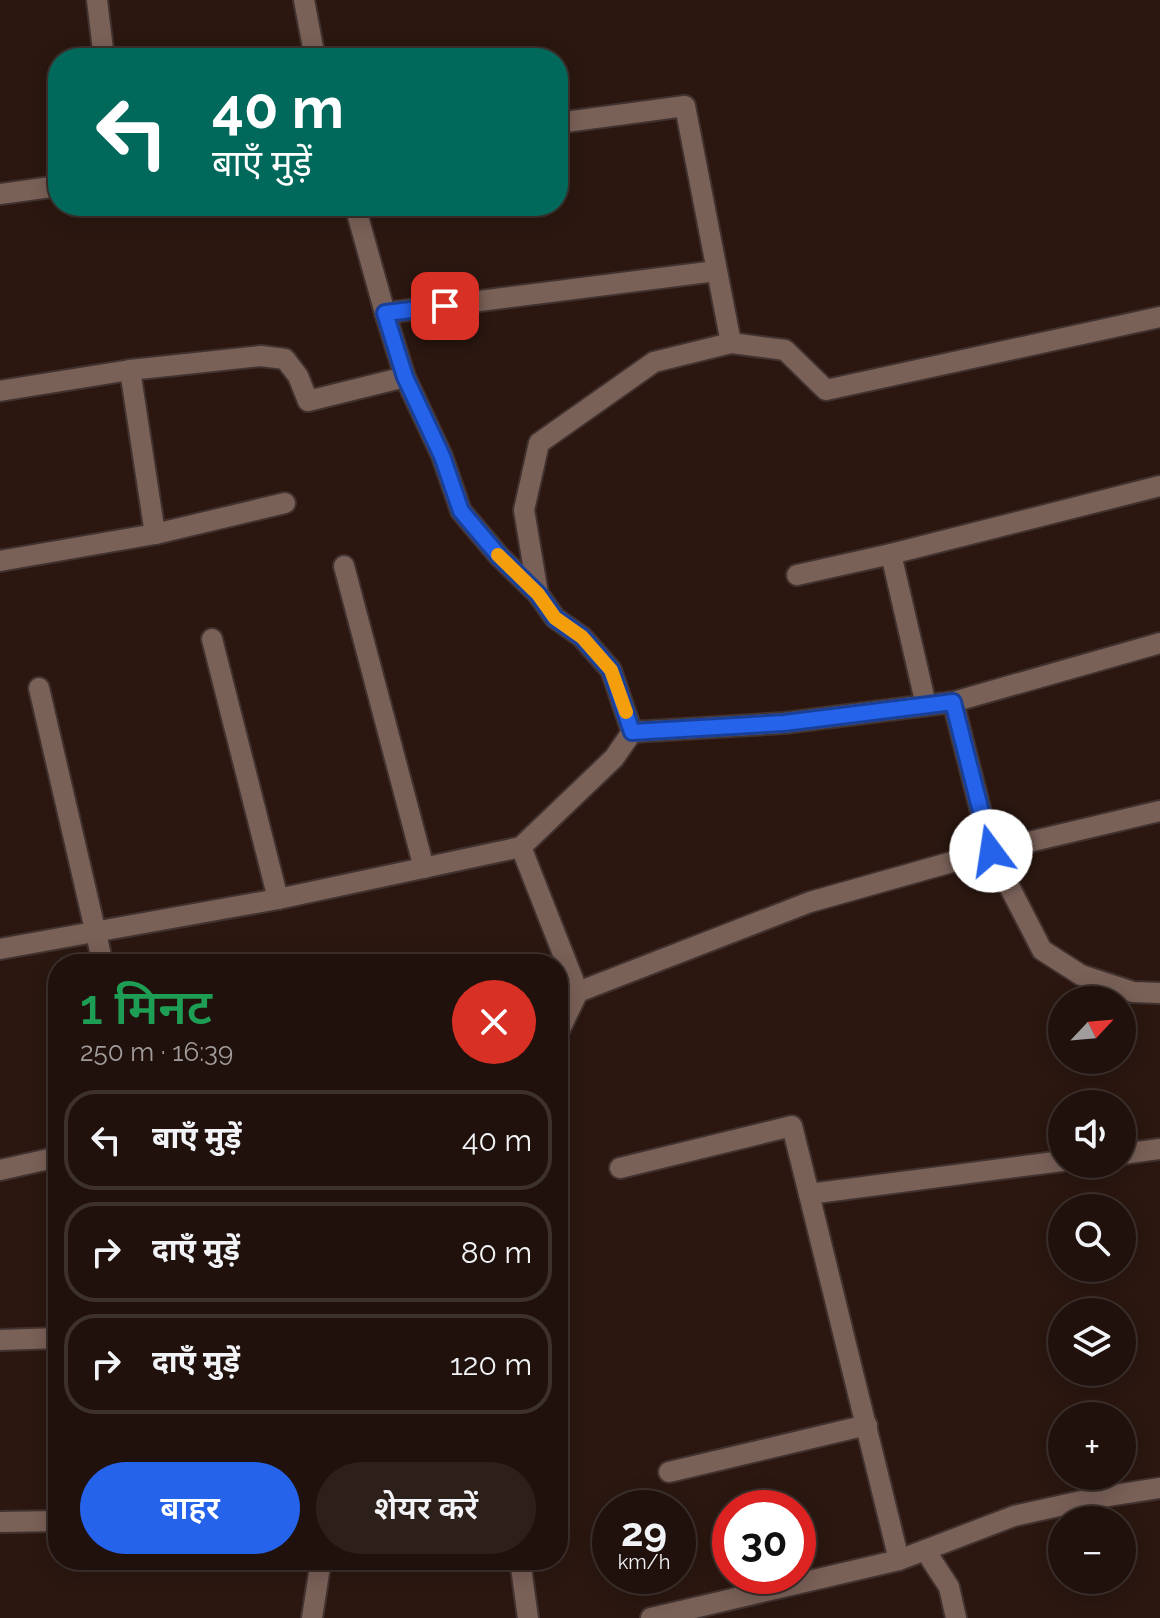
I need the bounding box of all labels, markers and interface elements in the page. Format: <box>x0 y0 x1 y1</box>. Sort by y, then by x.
text: 40 m <box>212 75 344 141</box>
icon: left <box>80 80 184 184</box>
text: बाएँ मुड़ें <box>212 142 312 184</box>
pin <box>411 272 479 340</box>
icon: arrive <box>423 284 467 328</box>
position arrow <box>949 809 1033 893</box>
text: 1 मिनट <box>80 979 212 1035</box>
button: close <box>452 980 536 1064</box>
north arrow <box>1048 986 1136 1074</box>
map controls <box>1048 986 1136 1594</box>
text: 250 m · 16:39 <box>80 1037 233 1067</box>
button: sound <box>1048 1090 1136 1178</box>
icon: left <box>84 1118 128 1162</box>
text: बाएँ मुड़ें <box>152 1120 241 1155</box>
text: 40 m <box>462 1123 532 1158</box>
button: search <box>1048 1194 1136 1282</box>
icon: right <box>84 1230 128 1274</box>
text: दाएँ मुड़ें <box>152 1232 240 1267</box>
text: 80 m <box>461 1235 532 1270</box>
button: layers <box>1048 1298 1136 1386</box>
icon: right <box>84 1342 128 1386</box>
text: दाएँ मुड़ें <box>152 1344 240 1379</box>
text: 120 m <box>450 1347 532 1382</box>
button: + <box>1048 1402 1136 1490</box>
button: बाहर <box>80 1462 300 1554</box>
button: शेयर करें <box>316 1462 536 1554</box>
speed limit sign: 30 <box>712 1490 816 1594</box>
button: − <box>1048 1506 1136 1594</box>
text: 29 <box>621 1508 667 1555</box>
text: km/h <box>618 1550 670 1574</box>

